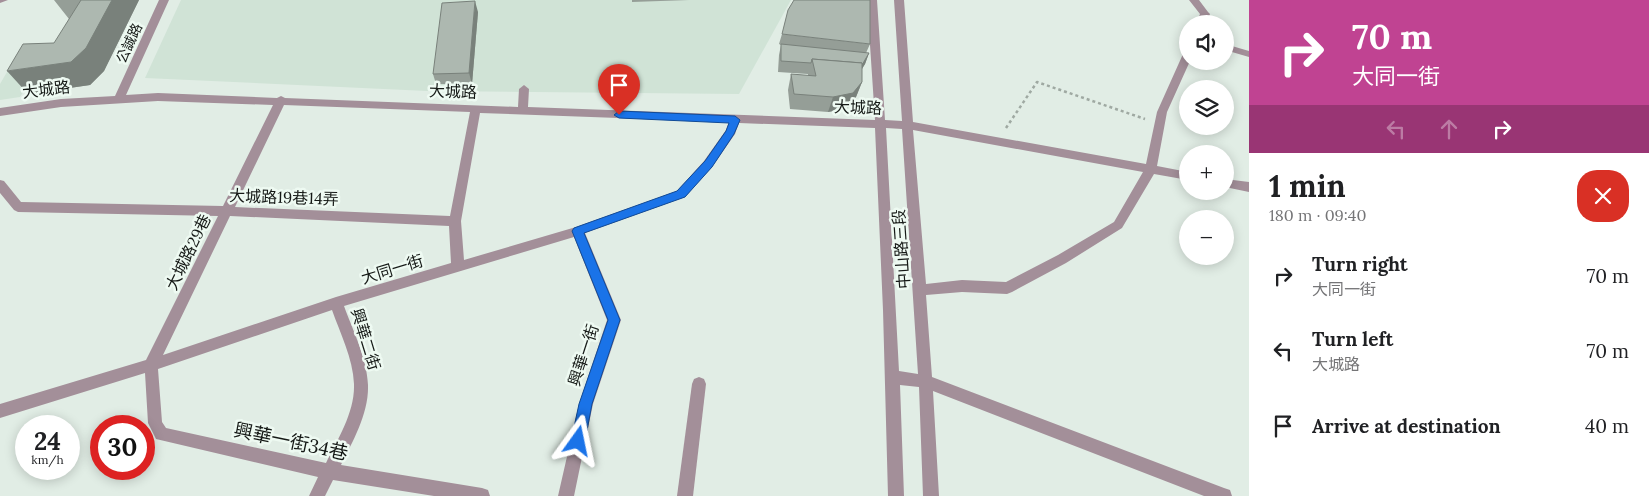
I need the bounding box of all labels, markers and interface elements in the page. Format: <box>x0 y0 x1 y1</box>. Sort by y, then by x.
text: 70 m <box>1352 14 1432 59</box>
map controls <box>1179 15 1234 265</box>
button: sound <box>1179 15 1234 70</box>
street label: 公誠路 <box>112 20 146 66</box>
icon: right <box>1269 20 1334 85</box>
text: 大同一街 <box>1352 62 1440 90</box>
pin <box>598 64 640 115</box>
icon: arrive <box>605 71 633 99</box>
street label: 大城路 <box>21 76 71 102</box>
street label: 大城路 <box>429 80 477 102</box>
button: layers <box>1179 80 1234 135</box>
street label: 大城路 <box>834 96 882 118</box>
icon: left <box>1382 115 1410 143</box>
icon: ahead <box>1435 115 1463 143</box>
icon: right <box>1488 115 1516 143</box>
button: + <box>1179 145 1234 200</box>
text: 1 min <box>1269 167 1346 205</box>
button: close <box>1577 170 1629 222</box>
street label: 大城路19巷14弄 <box>229 185 339 209</box>
text: 180 m · 09:40 <box>1269 205 1366 225</box>
street label: 中山路三段 <box>888 208 914 290</box>
button: − <box>1179 210 1234 265</box>
street label: 大城路29巷 <box>161 211 215 293</box>
street label: 大同一街 <box>358 250 426 288</box>
text: Turn right <box>1312 252 1408 276</box>
icon: right <box>1269 262 1297 290</box>
text: 70 m <box>1586 264 1629 288</box>
text: 大同一街 <box>1312 279 1376 299</box>
street label: 興華二街 <box>347 305 385 373</box>
street label: 興華一街 <box>564 321 602 389</box>
text: Turn left <box>1312 327 1393 351</box>
icon: left <box>1269 337 1297 365</box>
text: 70 m <box>1586 339 1629 363</box>
text: 大城路 <box>1312 354 1360 374</box>
icon: arrive <box>1269 412 1297 440</box>
position arrow <box>551 414 603 466</box>
text: Arrive at destination <box>1312 414 1501 438</box>
text: 40 m <box>1585 414 1629 438</box>
speed limit sign: 30 <box>90 415 155 480</box>
street label: 興華一街34巷 <box>232 417 350 465</box>
text: 24 <box>34 425 61 457</box>
text: km/h <box>31 452 64 467</box>

